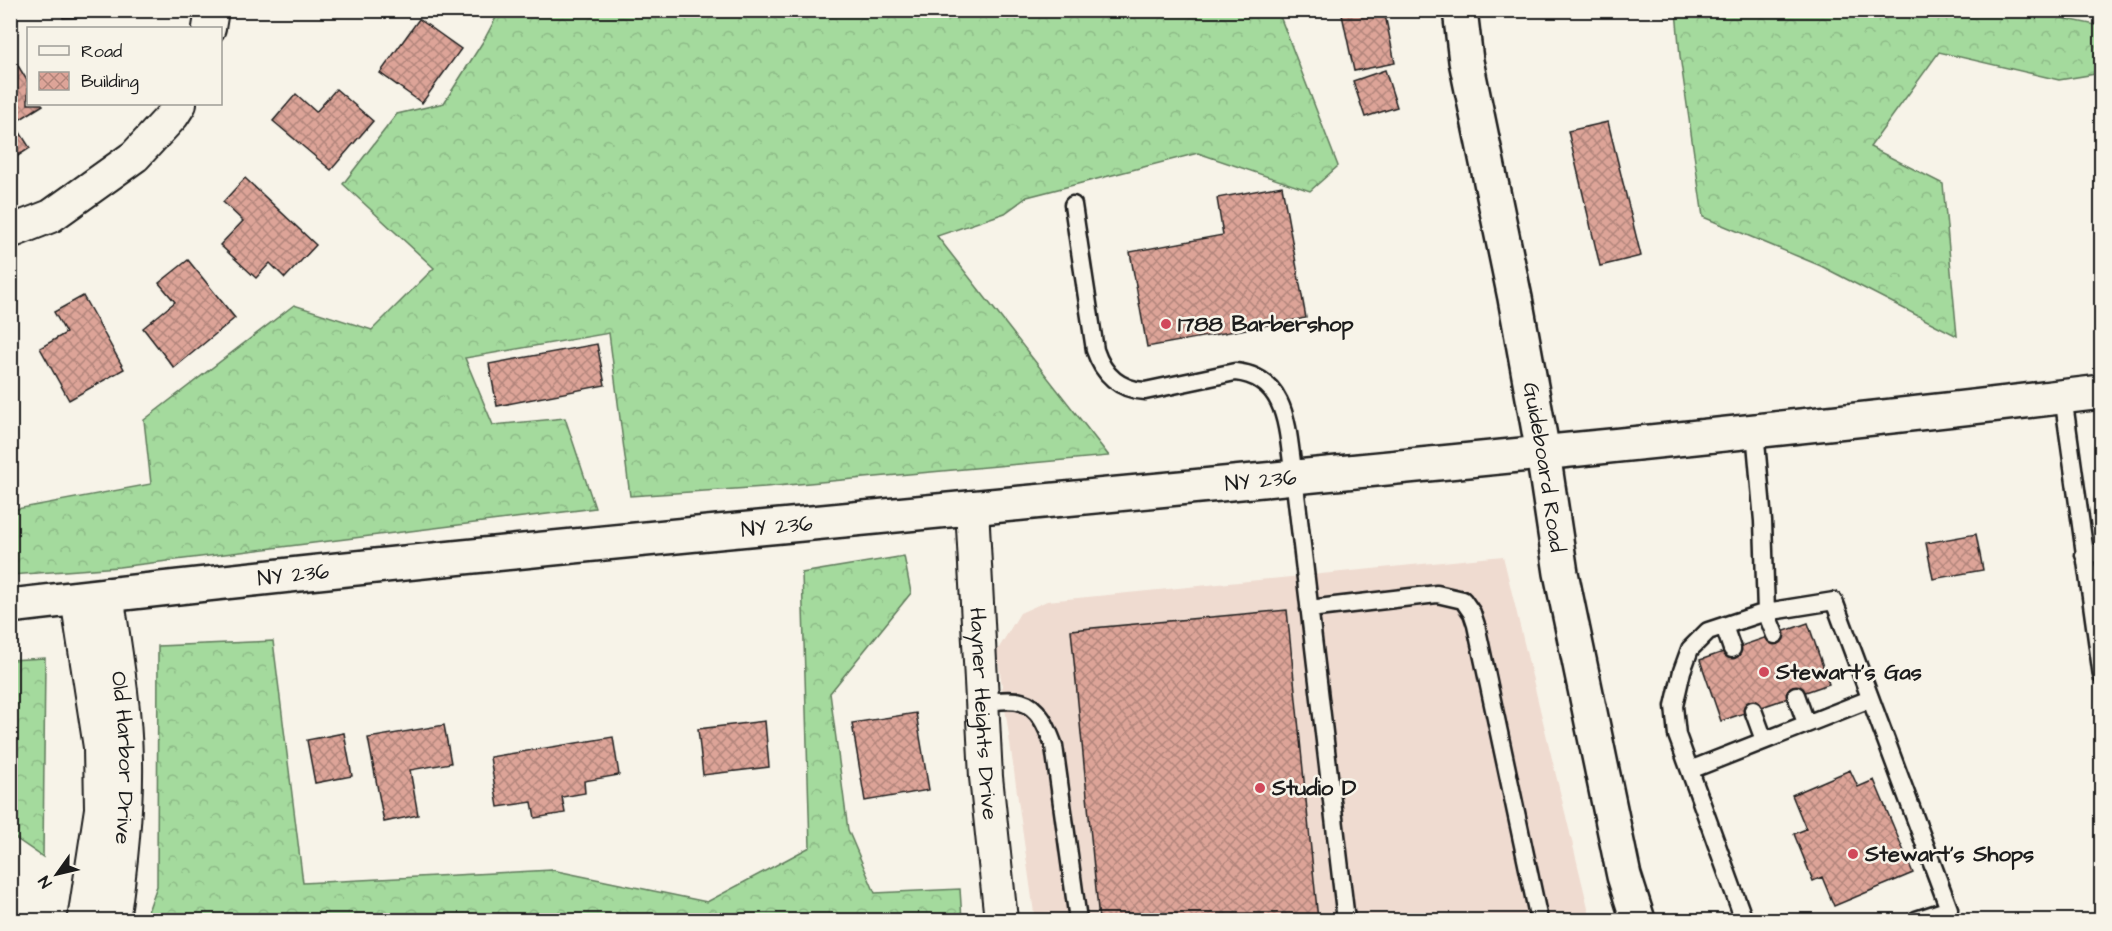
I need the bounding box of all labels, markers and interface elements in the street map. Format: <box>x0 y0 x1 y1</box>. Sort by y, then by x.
legend <box>27 27 222 105</box>
text: Road <box>81 39 122 64</box>
text: Building <box>81 69 139 95</box>
place label: 1788 Barbershop <box>1178 309 1354 340</box>
marker: 1788 Barbershop <box>1159 317 1173 331</box>
street label: Guideboard Road <box>1515 380 1573 554</box>
street label: NY 236 <box>1223 461 1298 499</box>
street label: NY 236 <box>740 507 814 545</box>
street label: NY 236 <box>256 555 331 594</box>
street label: Hayner Heights Drive <box>962 606 1006 822</box>
place label: Stewart's Gas <box>1775 657 1922 688</box>
marker: Stewart's Gas <box>1757 665 1771 679</box>
street label: Old Harbor Drive <box>103 669 142 846</box>
place label: Studio D <box>1271 773 1357 804</box>
marker: Studio D <box>1253 781 1267 795</box>
place label: Stewart's Shops <box>1864 839 2034 870</box>
north arrow <box>27 844 87 904</box>
marker: Stewart's Shops <box>1846 847 1860 861</box>
text: N <box>33 872 57 892</box>

